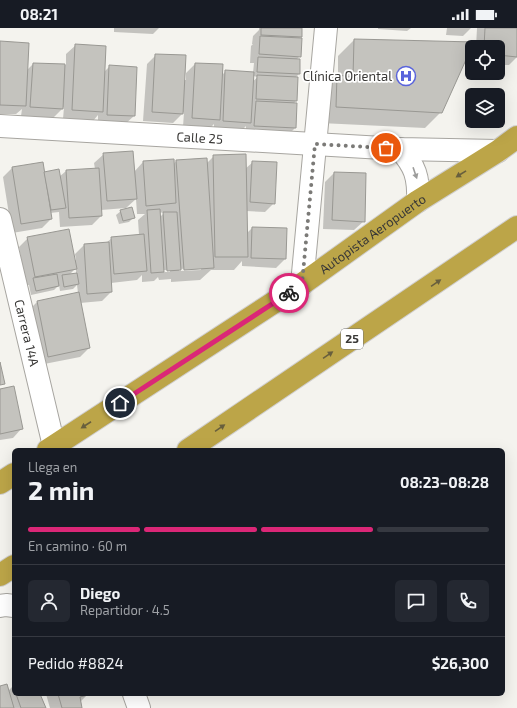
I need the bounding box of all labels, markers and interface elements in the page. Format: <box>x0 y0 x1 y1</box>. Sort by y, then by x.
text: 08:21 <box>20 5 58 23</box>
map controls <box>465 40 505 128</box>
button: locate <box>465 40 505 80</box>
hospital icon: Clínica Oriental <box>395 65 417 87</box>
place label: Clínica Oriental <box>303 68 392 84</box>
button: layers <box>465 88 505 128</box>
street label: Calle 25 <box>176 128 223 147</box>
pin <box>369 131 403 165</box>
icon: bag <box>375 137 397 159</box>
one-way arrow <box>412 167 418 179</box>
one-way arrow <box>455 170 467 177</box>
street label: Autopista Aeropuerto <box>316 190 429 277</box>
courier <box>269 273 309 313</box>
one-way arrow <box>430 279 441 286</box>
icon: bike <box>278 282 300 304</box>
street label: Carrera 14A <box>11 298 43 368</box>
road number: 25 <box>341 329 363 349</box>
one-way arrow <box>323 351 333 359</box>
pin <box>103 386 137 420</box>
icon: home <box>109 392 131 414</box>
one-way arrow <box>80 422 92 429</box>
one-way arrow <box>215 424 225 432</box>
text: Llega en <box>28 459 77 475</box>
text: 08:23–08:28 <box>400 473 489 491</box>
text: 2 min <box>28 474 94 505</box>
text: En camino · 60 m <box>28 538 127 554</box>
button: person <box>28 580 70 622</box>
button: chat <box>395 580 437 622</box>
button: phone <box>447 580 489 622</box>
text: Diego <box>80 584 120 602</box>
text: Repartidor · 4.5 <box>80 602 170 618</box>
text: Pedido #8824 <box>28 654 124 672</box>
text: $26,300 <box>432 654 489 672</box>

